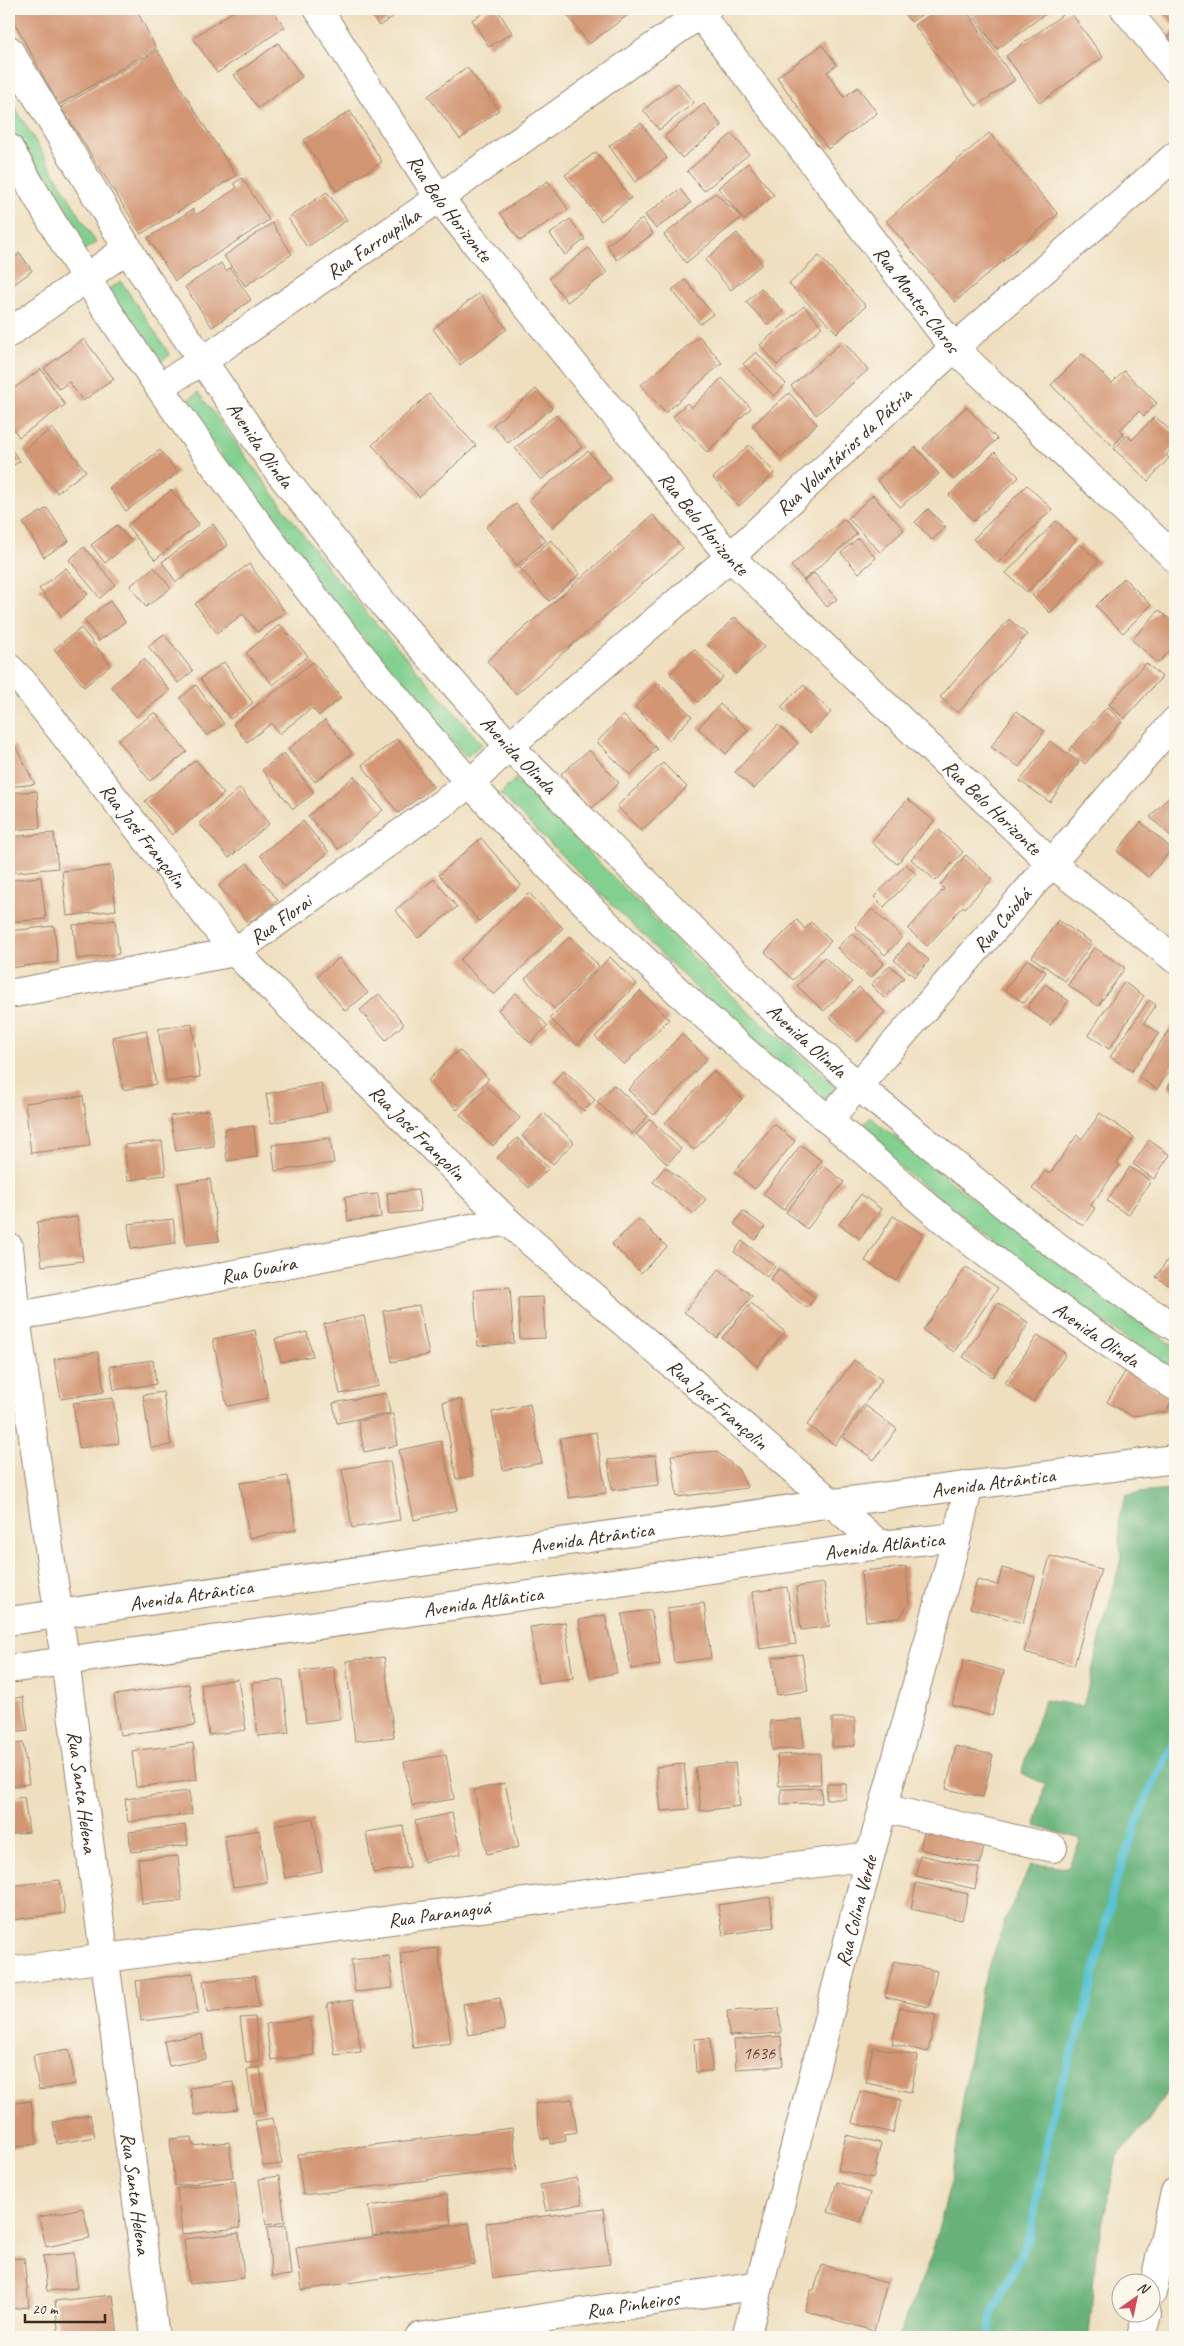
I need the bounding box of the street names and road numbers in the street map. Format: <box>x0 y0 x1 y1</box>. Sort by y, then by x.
street label: Rua Belo Horizonte <box>402 150 499 268</box>
street label: Rua Farroupilha <box>321 201 426 285</box>
street label: Rua Montes Claros <box>868 241 967 360</box>
street label: Rua Voluntários da Pátria <box>770 381 918 520</box>
street label: Avenida Olinda <box>222 397 300 494</box>
street label: Rua Belo Horizonte <box>653 467 755 582</box>
street label: Avenida Olinda <box>475 710 563 800</box>
street label: Rua Belo Horizonte <box>938 754 1048 861</box>
street label: Rua José Françolin <box>95 778 193 894</box>
street label: Rua Caiobá <box>967 881 1038 957</box>
street label: Rua Florai <box>245 887 318 950</box>
street label: Avenida Olinda <box>762 998 854 1084</box>
street label: Rua José Françolin <box>364 1080 472 1186</box>
street label: Rua Guaíra <box>219 1250 299 1289</box>
street label: Avenida Olinda <box>1048 1296 1146 1374</box>
street label: Rua José Françolin <box>662 1354 774 1456</box>
street label: Avenida Atrântica <box>930 1462 1058 1503</box>
street label: Avenida Atrântica <box>529 1516 657 1559</box>
street label: Avenida Atlântica <box>823 1526 947 1565</box>
street label: Avenida Atrântica <box>128 1573 256 1616</box>
street label: Avenida Atlântica <box>422 1580 547 1622</box>
street label: Rua Santa Helena <box>62 1729 103 1856</box>
street label: Rua Colina Verde <box>830 1851 882 1969</box>
street label: Rua Paranaguá <box>386 1894 494 1933</box>
street label: Rua Santa Helena <box>115 2131 157 2257</box>
street label: Rua Pinheiros <box>585 2285 683 2324</box>

